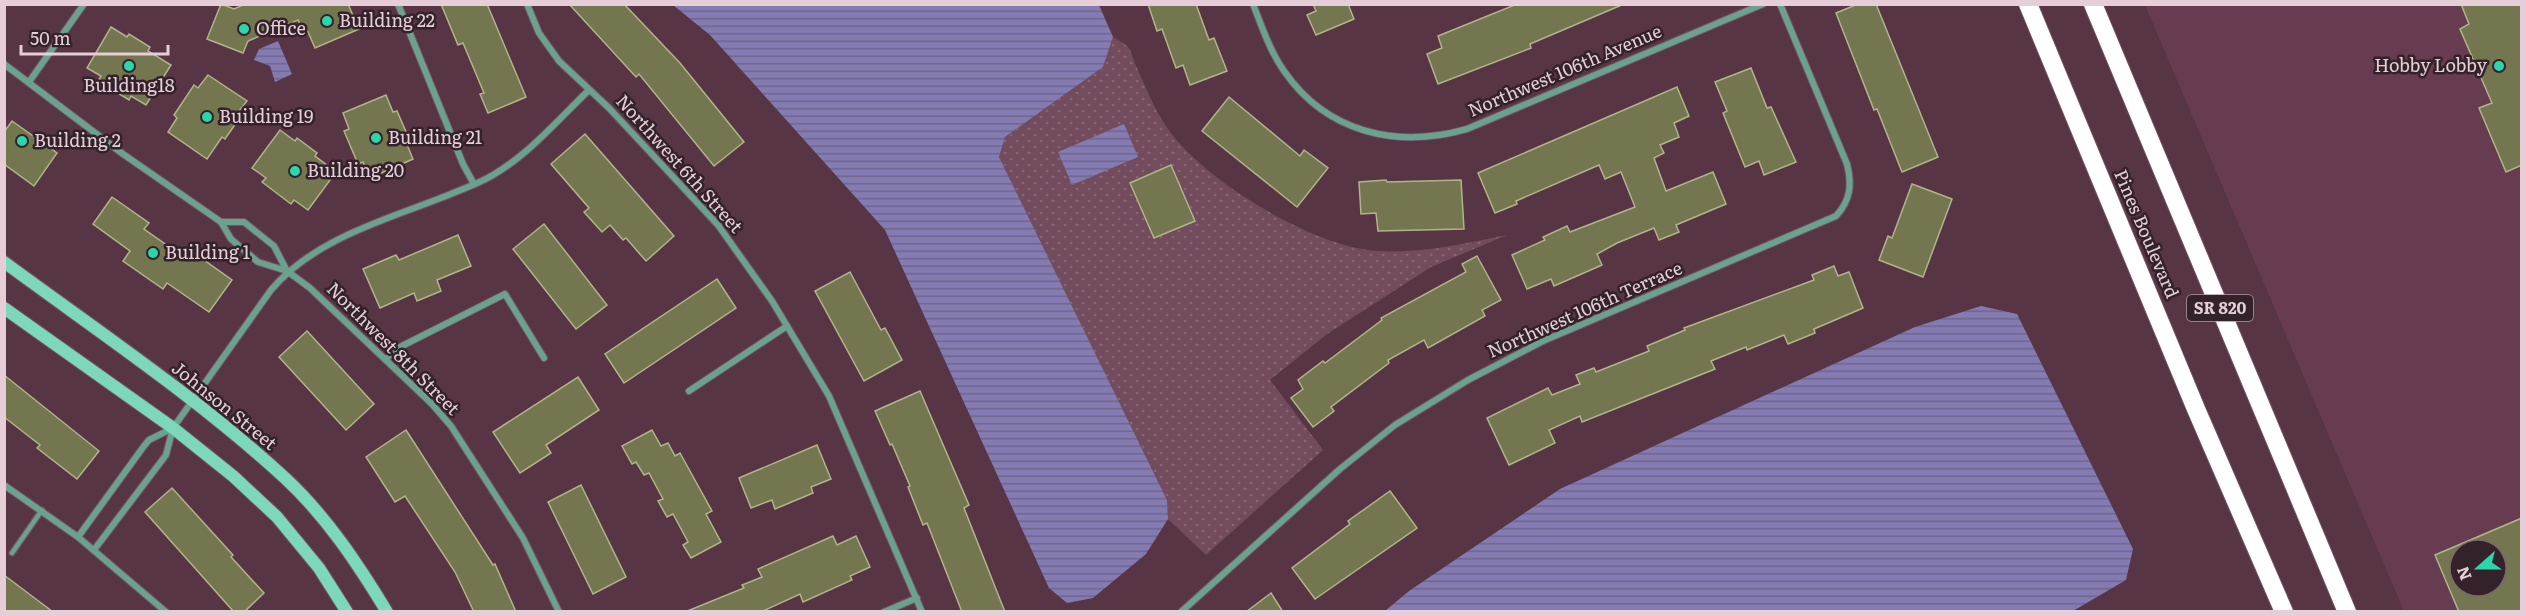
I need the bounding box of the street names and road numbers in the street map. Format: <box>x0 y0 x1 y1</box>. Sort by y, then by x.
street label: Northwest 106th Avenue <box>1463 17 1665 123</box>
street label: Northwest 6th Street <box>610 88 750 239</box>
street label: Pines Boulevard <box>2108 165 2187 302</box>
street label: Northwest 106th Terrace <box>1483 253 1686 364</box>
street label: Northwest 8th Street <box>321 275 467 421</box>
road number: SR 820 <box>2187 295 2253 321</box>
street label: Johnson Street <box>166 354 284 456</box>

